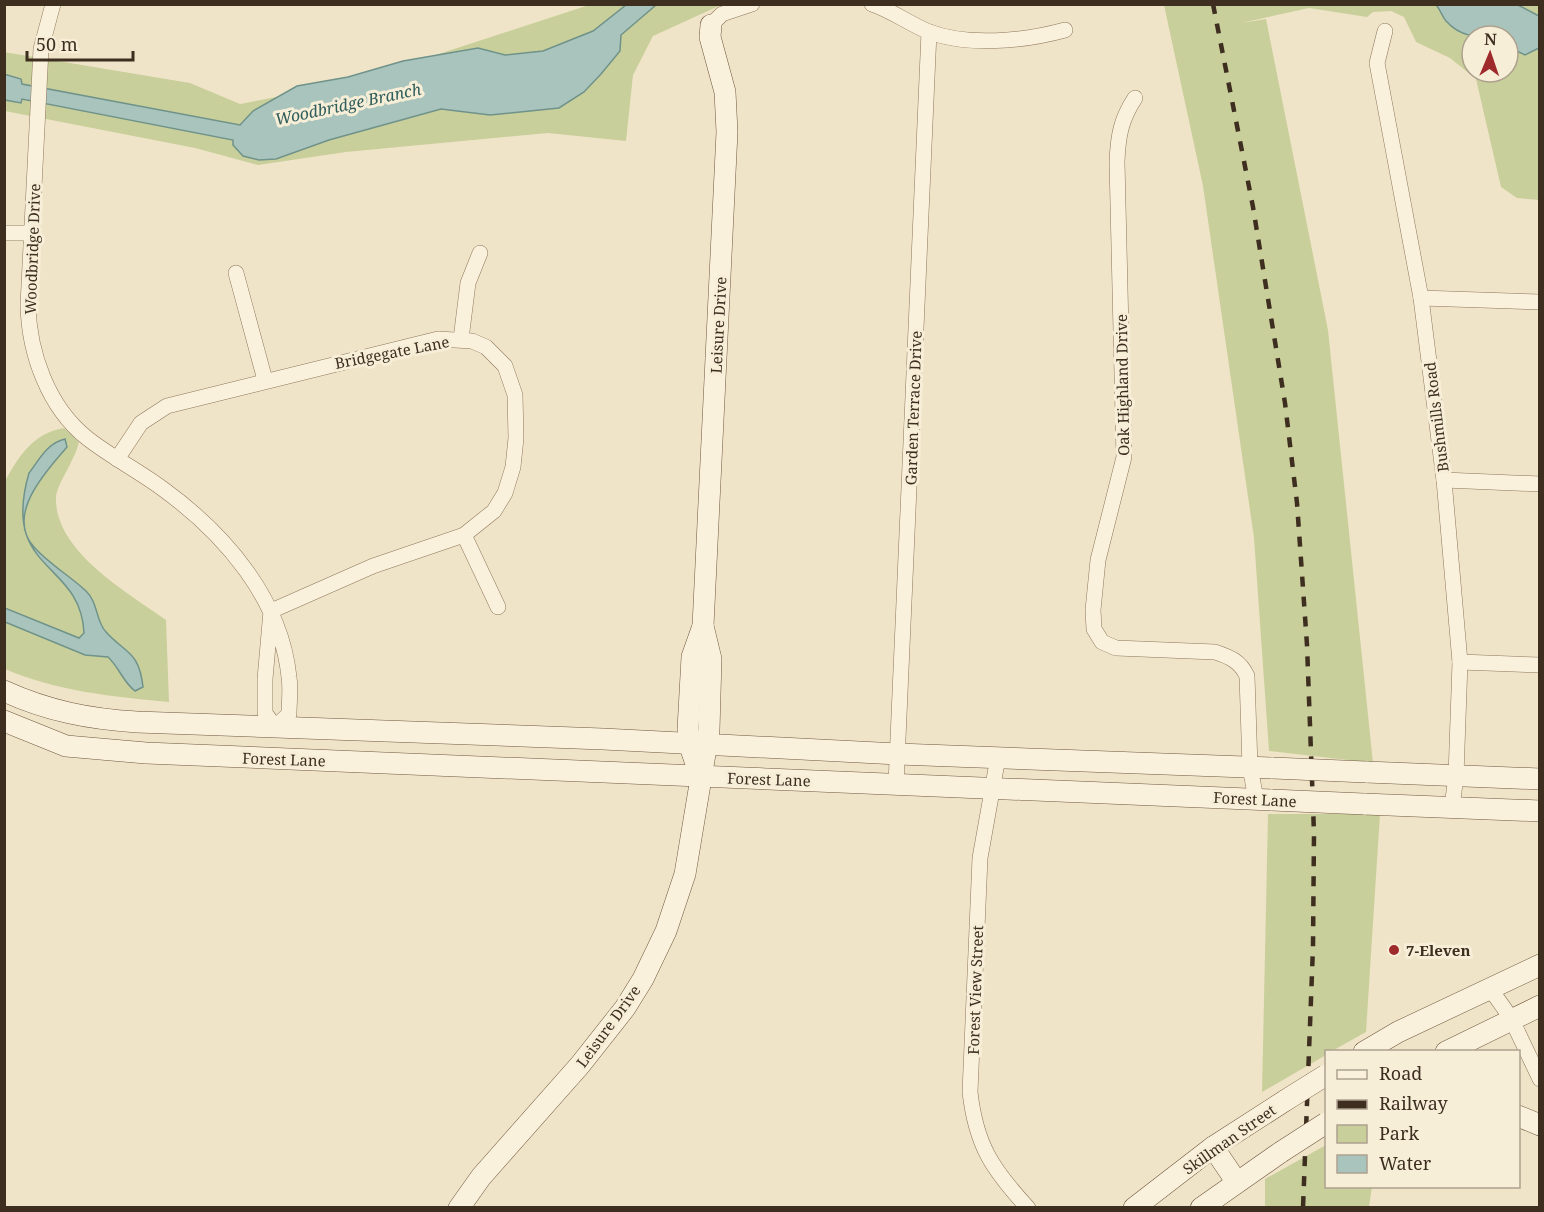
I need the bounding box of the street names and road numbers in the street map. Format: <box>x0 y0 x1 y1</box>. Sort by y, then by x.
street label: Woodbridge Drive <box>20 183 44 315</box>
street label: Leisure Drive <box>705 276 731 374</box>
street label: Oak Highland Drive <box>1111 314 1133 456</box>
street label: Garden Terrace Drive <box>900 330 926 486</box>
street label: Bridgegate Lane <box>333 331 451 373</box>
street label: Bushmills Road <box>1419 361 1453 473</box>
street label: Forest Lane <box>242 748 326 770</box>
street label: Forest Lane <box>727 768 811 790</box>
street label: Forest Lane <box>1213 787 1297 811</box>
street label: Forest View Street <box>963 925 987 1055</box>
street label: Leisure Drive <box>571 981 645 1071</box>
street label: Skillman Street <box>1179 1100 1279 1178</box>

